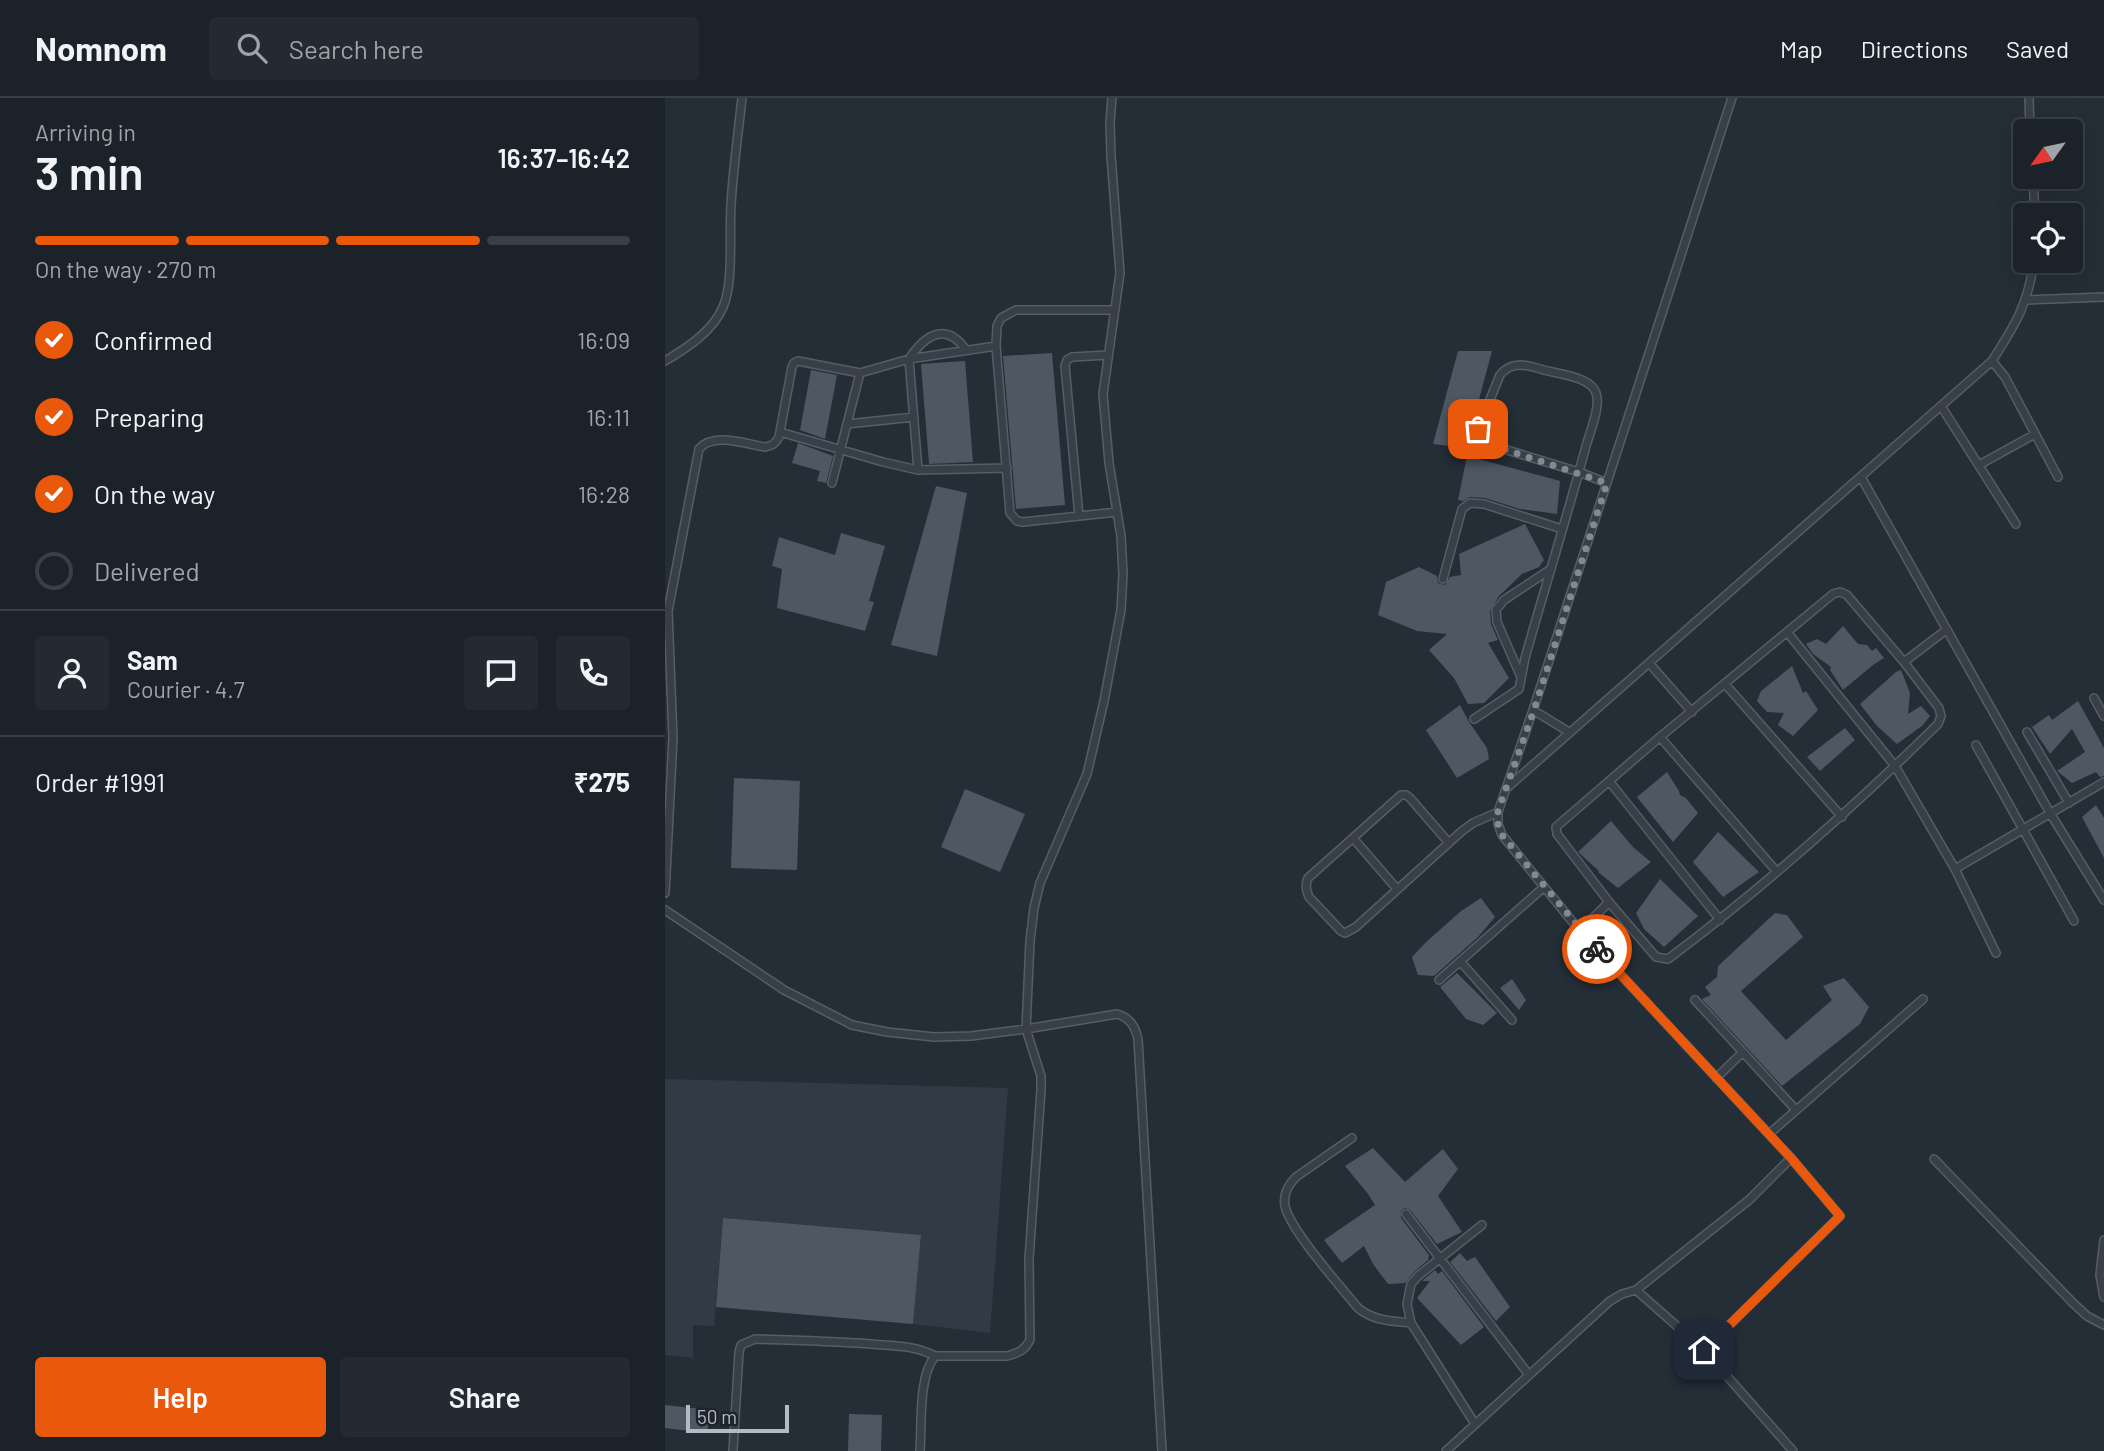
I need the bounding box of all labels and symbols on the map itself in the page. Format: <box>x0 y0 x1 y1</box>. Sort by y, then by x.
north arrow <box>2013 119 2083 189</box>
pin <box>1448 399 1508 459</box>
courier <box>1562 914 1632 984</box>
pin <box>1674 1320 1734 1380</box>
scale bar <box>686 1402 789 1434</box>

